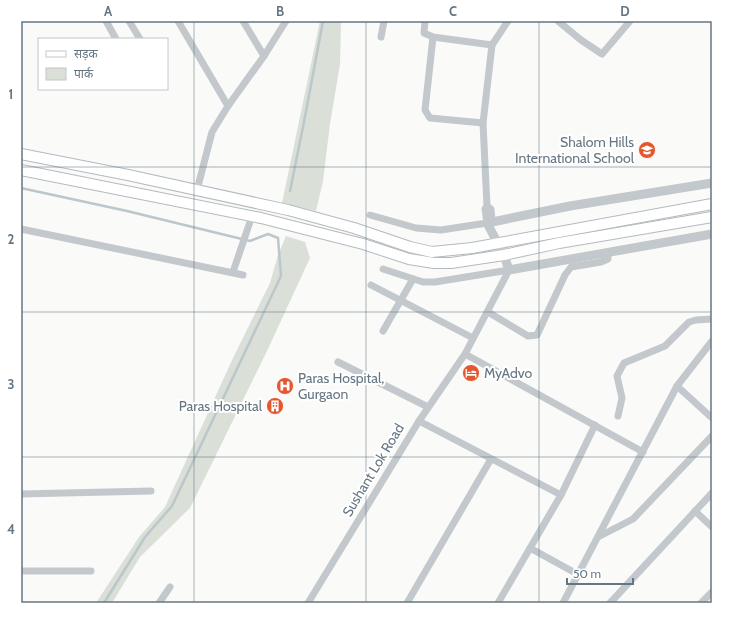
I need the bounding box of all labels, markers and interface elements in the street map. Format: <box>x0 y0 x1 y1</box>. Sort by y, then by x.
text: A <box>104 3 113 19</box>
text: B <box>276 3 284 19</box>
text: C <box>449 3 457 19</box>
text: D <box>620 3 630 19</box>
legend <box>38 38 168 90</box>
text: सड़क <box>74 46 99 61</box>
text: पार्क <box>74 66 94 81</box>
text: 1 <box>9 86 13 102</box>
place label: Shalom Hills International School <box>515 133 635 167</box>
school or university icon: Shalom Hills International School <box>637 140 657 160</box>
text: 2 <box>8 231 15 247</box>
hotel icon: MyAdvo <box>461 363 481 383</box>
place label: MyAdvo <box>484 364 533 382</box>
place label: Paras Hospital, Gurgaon <box>298 369 384 403</box>
text: 3 <box>7 376 15 392</box>
hospital icon: Paras Hospital, Gurgaon <box>275 376 295 396</box>
building icon: Paras Hospital <box>265 396 285 416</box>
place label: Paras Hospital <box>179 397 263 415</box>
street label: Sushant Lok Road <box>338 420 408 520</box>
text: 4 <box>7 521 15 537</box>
scale bar <box>567 560 633 586</box>
text: 50 m <box>573 566 601 581</box>

